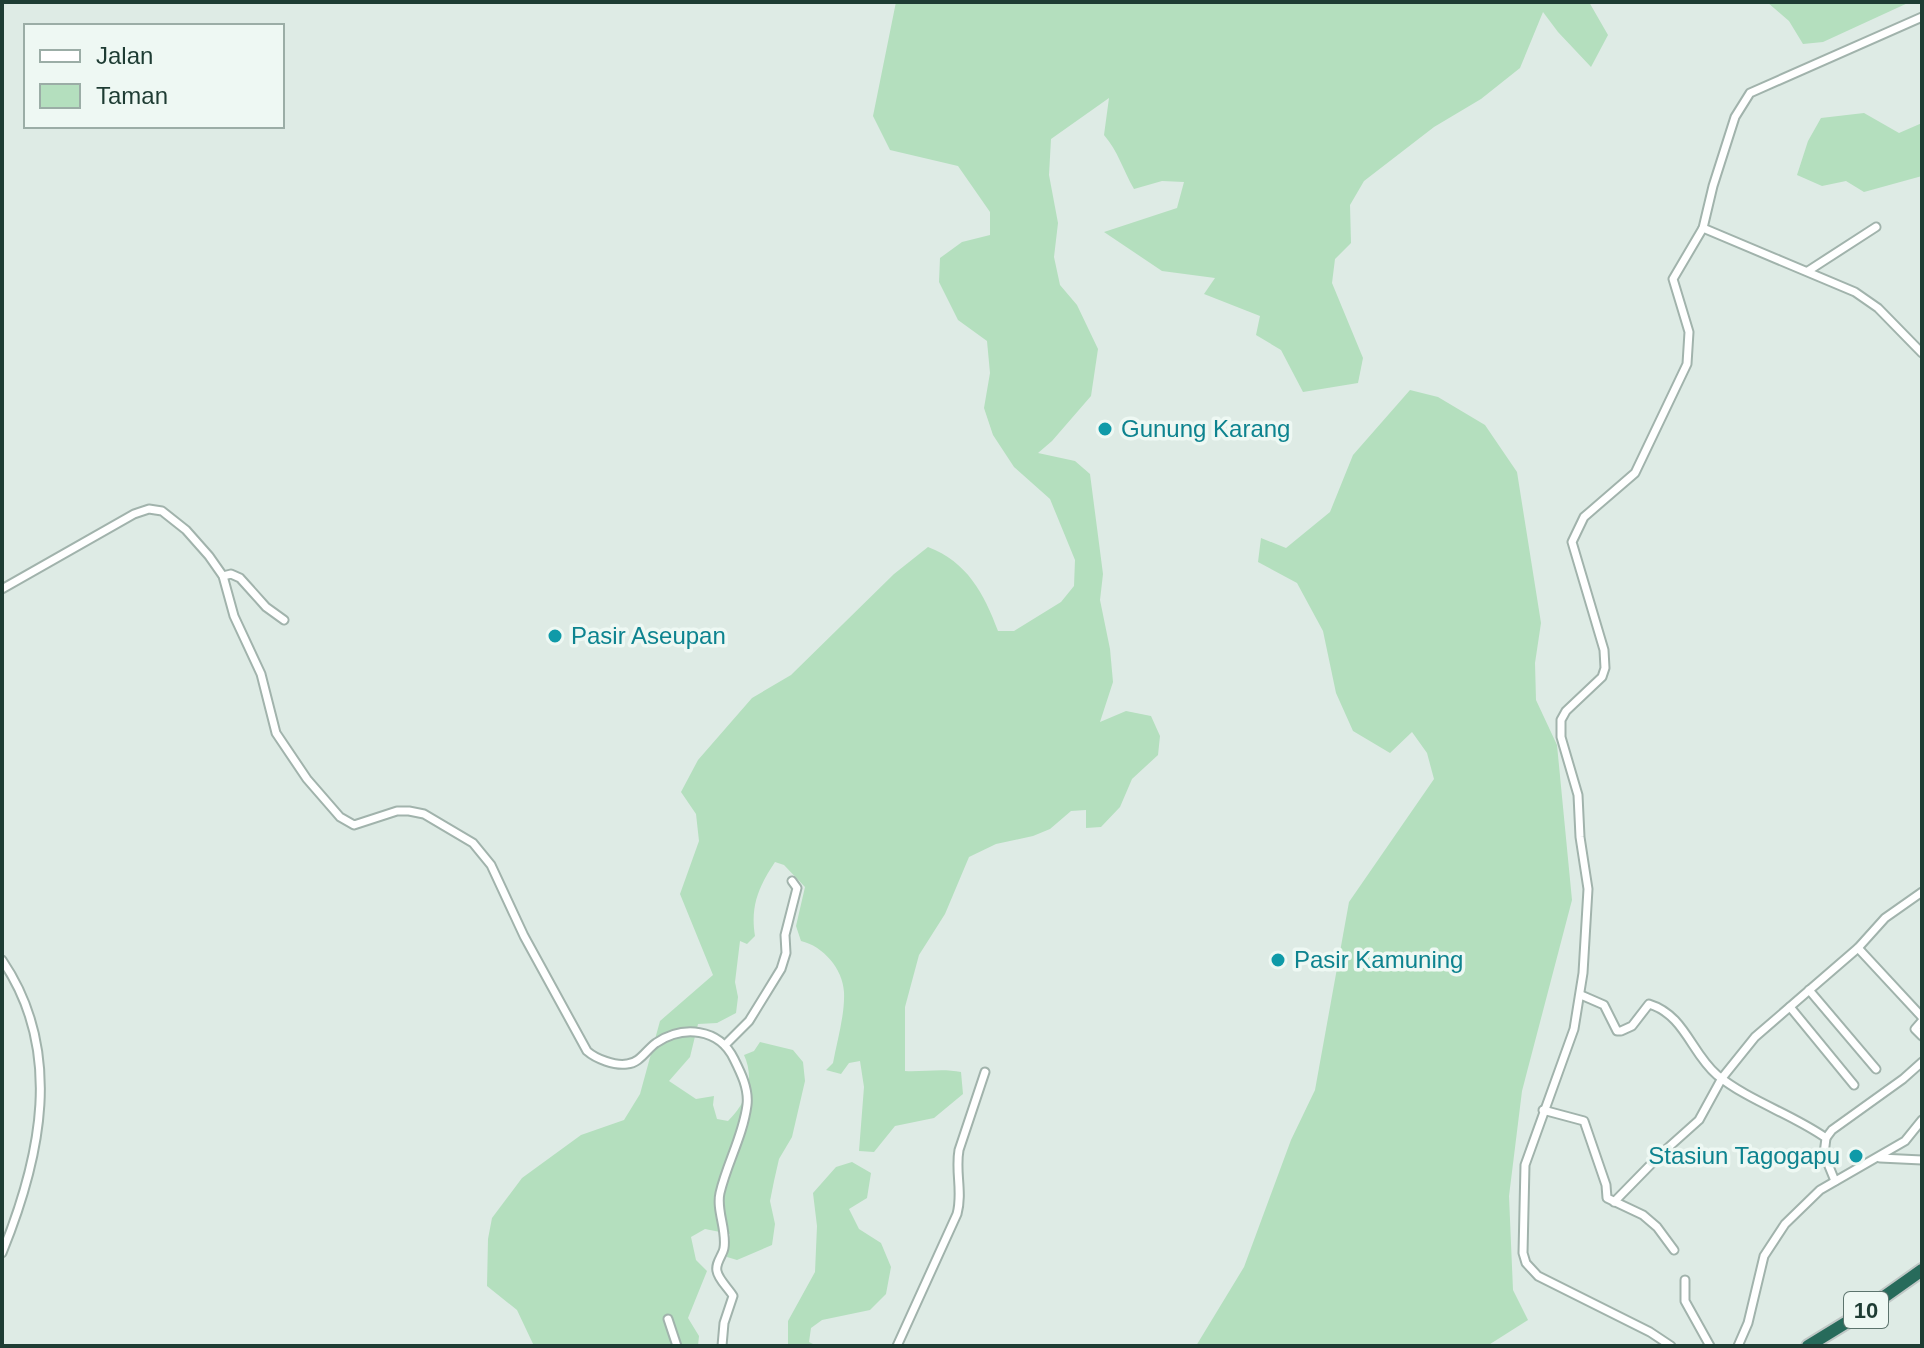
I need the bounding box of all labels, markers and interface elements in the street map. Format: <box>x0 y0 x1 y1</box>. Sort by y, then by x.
legend <box>24 24 284 128</box>
text: Jalan <box>96 42 153 69</box>
text: Taman <box>96 82 168 109</box>
place label: Gunung Karang <box>1121 415 1290 442</box>
marker: Gunung Karang <box>1096 420 1114 438</box>
place label: Pasir Aseupan <box>571 622 726 649</box>
marker: Pasir Aseupan <box>546 627 564 645</box>
place label: Pasir Kamuning <box>1294 946 1463 973</box>
marker: Pasir Kamuning <box>1269 951 1287 969</box>
place label: Stasiun Tagogapu <box>1648 1142 1840 1169</box>
marker: Stasiun Tagogapu <box>1847 1147 1865 1165</box>
road number: 10 <box>1844 1292 1888 1328</box>

